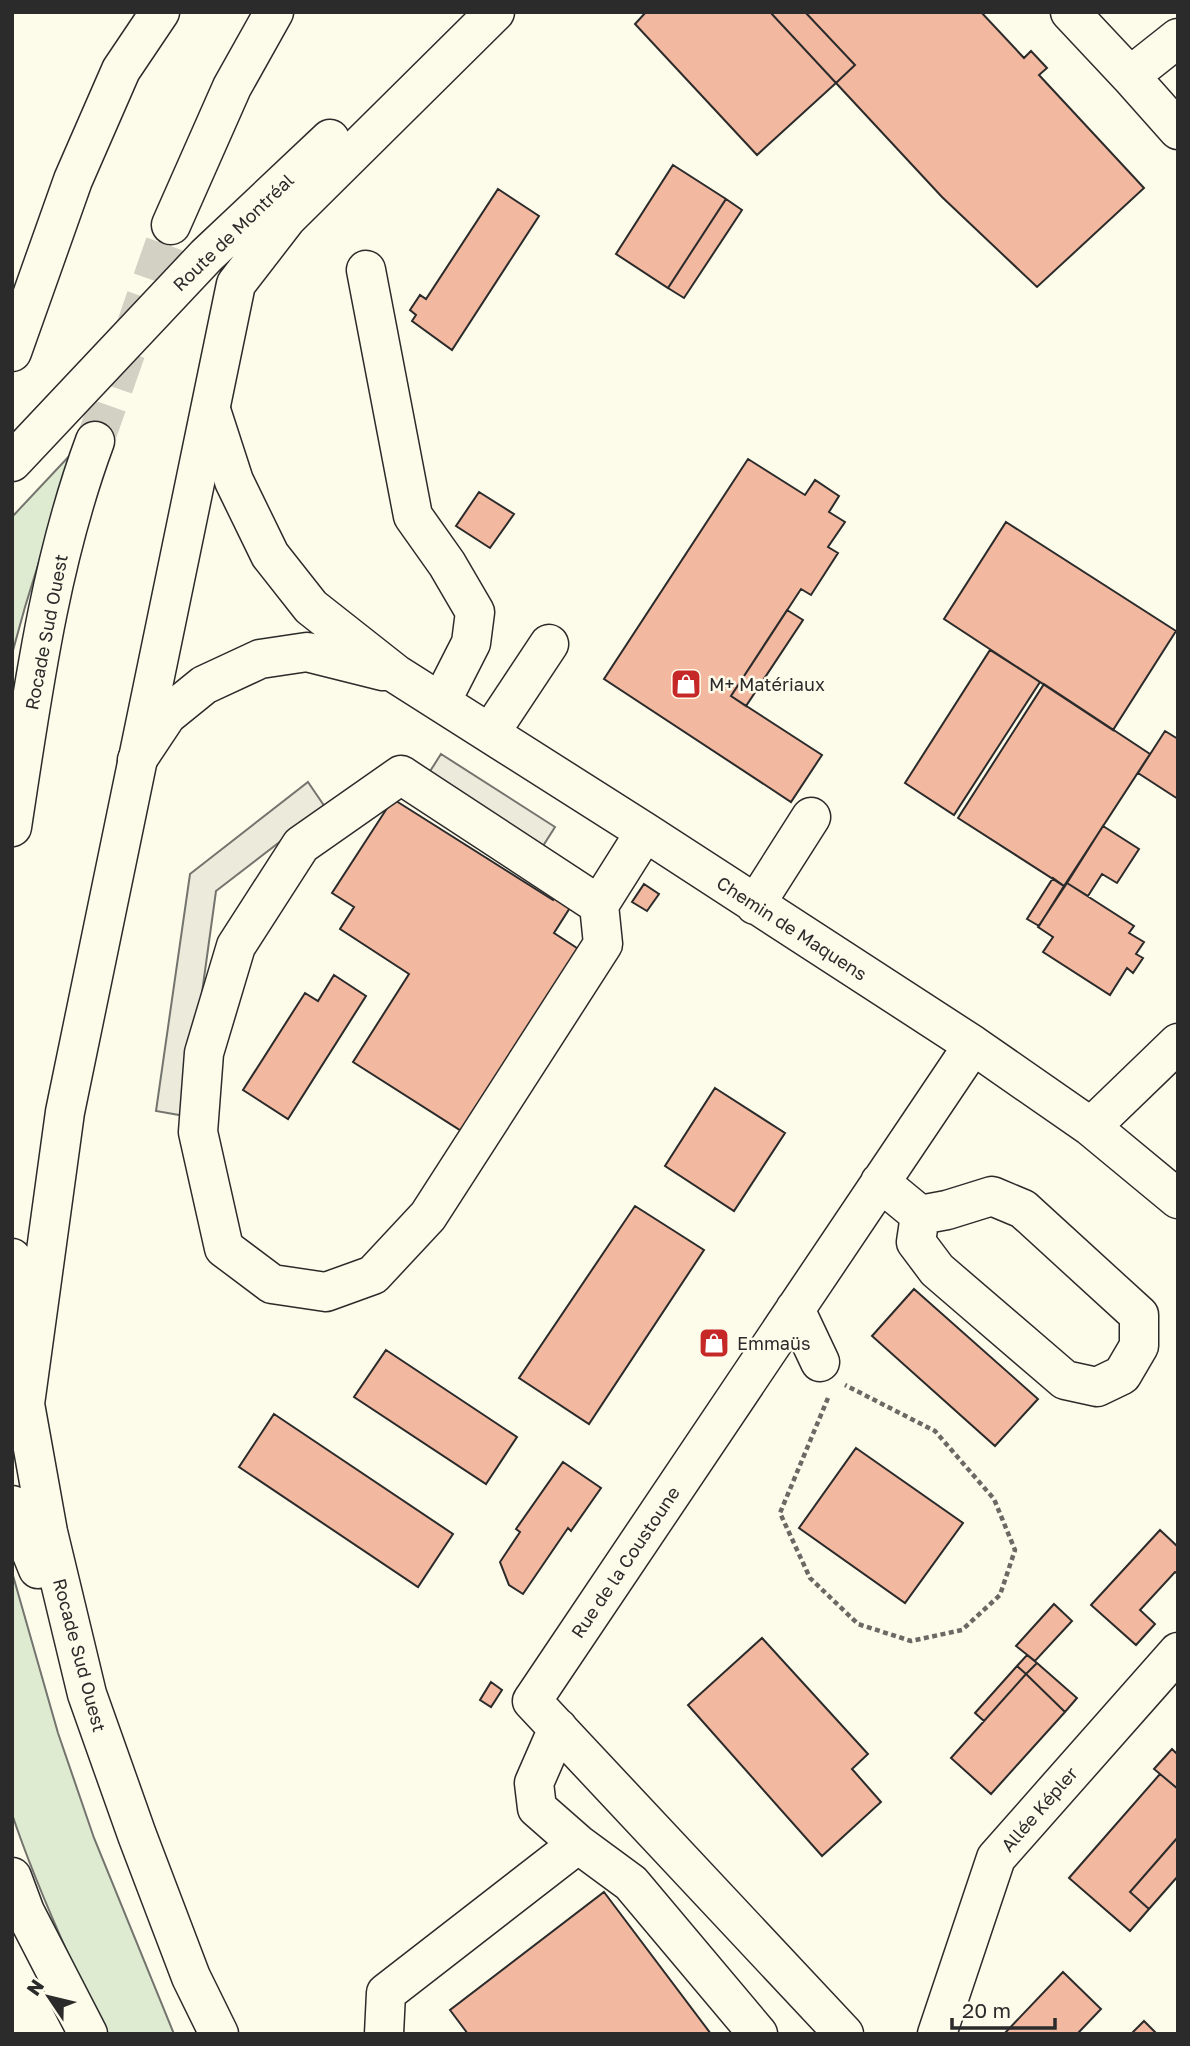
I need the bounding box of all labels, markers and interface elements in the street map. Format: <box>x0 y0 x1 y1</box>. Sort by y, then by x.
street label: Route de Montréal <box>168 169 298 295</box>
street label: Rocade Sud Ouest <box>20 552 72 712</box>
shop icon: M+ Matériaux <box>669 667 703 701</box>
place label: M+ Matériaux <box>709 673 825 695</box>
street label: Chemin de Maquens <box>713 871 871 985</box>
shop icon: Emmaüs <box>697 1326 731 1360</box>
place label: Emmaüs <box>737 1332 810 1354</box>
street label: Rue de la Coustoune <box>566 1482 684 1642</box>
street label: Rocade Sud Ouest <box>49 1576 111 1734</box>
street label: Allée Képler <box>996 1762 1082 1856</box>
north arrow <box>14 1962 84 2032</box>
text: N <box>21 1974 48 1999</box>
scale bar <box>952 1986 1055 2030</box>
text: 20 m <box>962 1997 1011 2023</box>

